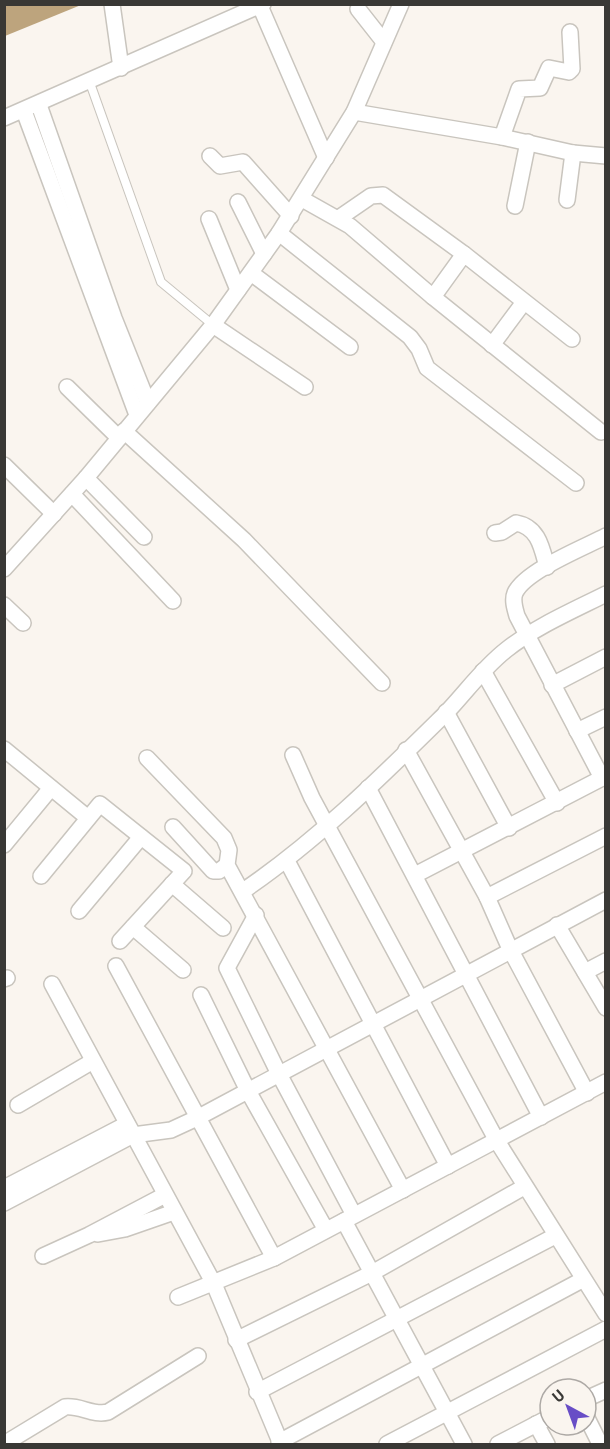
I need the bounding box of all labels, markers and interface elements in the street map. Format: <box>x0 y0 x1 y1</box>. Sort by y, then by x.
north arrow <box>538 1377 598 1437</box>
text: U <box>548 1385 568 1406</box>

